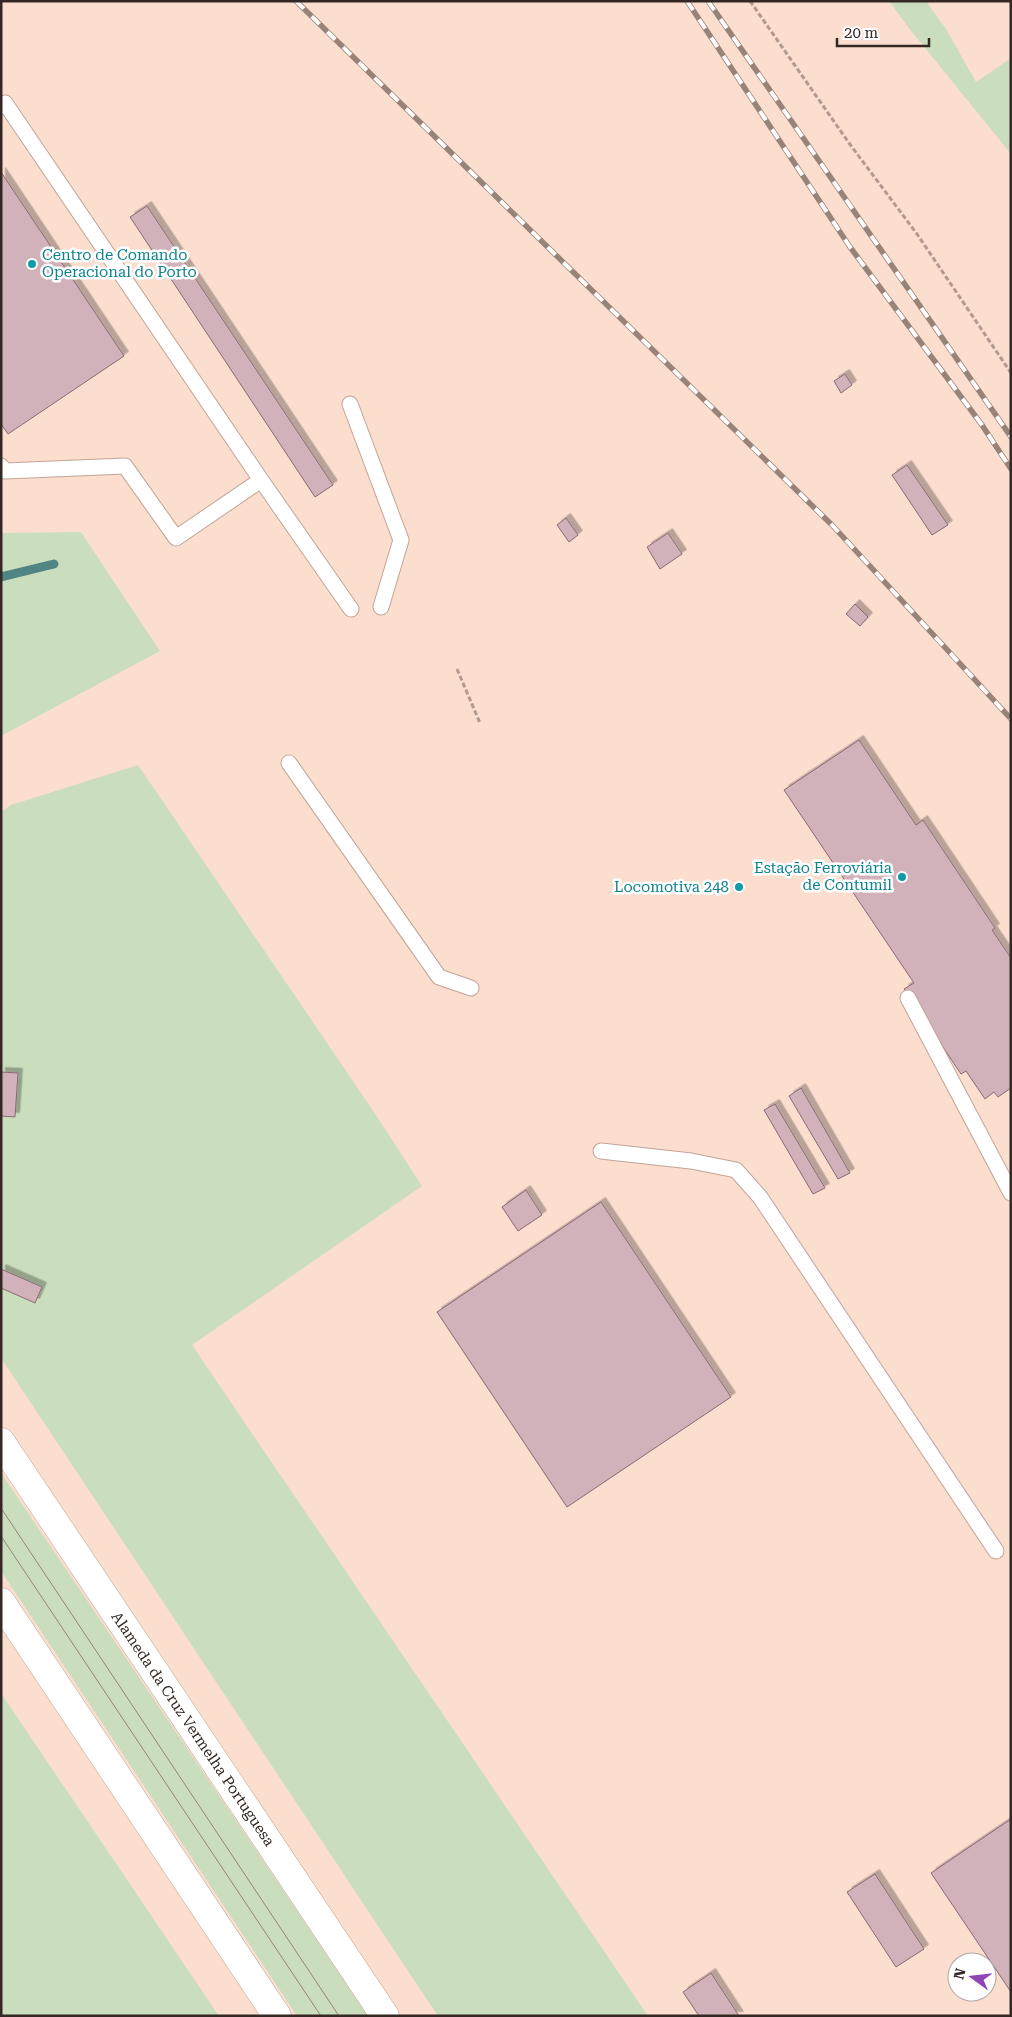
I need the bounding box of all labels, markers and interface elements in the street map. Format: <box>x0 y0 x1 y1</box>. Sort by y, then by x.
scale bar <box>837 15 930 47</box>
text: 20 m <box>844 24 879 42</box>
place label: Centro de Comando Operacional do Porto <box>42 246 197 281</box>
marker: Centro de Comando Operacional do Porto <box>26 258 38 270</box>
place label: Estação Ferroviária de Contumil <box>754 859 892 894</box>
marker: Estação Ferroviária de Contumil <box>896 871 908 883</box>
place label: Locomotiva 248 <box>614 878 729 896</box>
marker: Locomotiva 248 <box>733 881 745 893</box>
street label: Alameda da Cruz Vermelha Portuguesa <box>108 1608 278 1850</box>
north arrow <box>947 1952 997 2002</box>
text: N <box>950 1966 969 1981</box>

